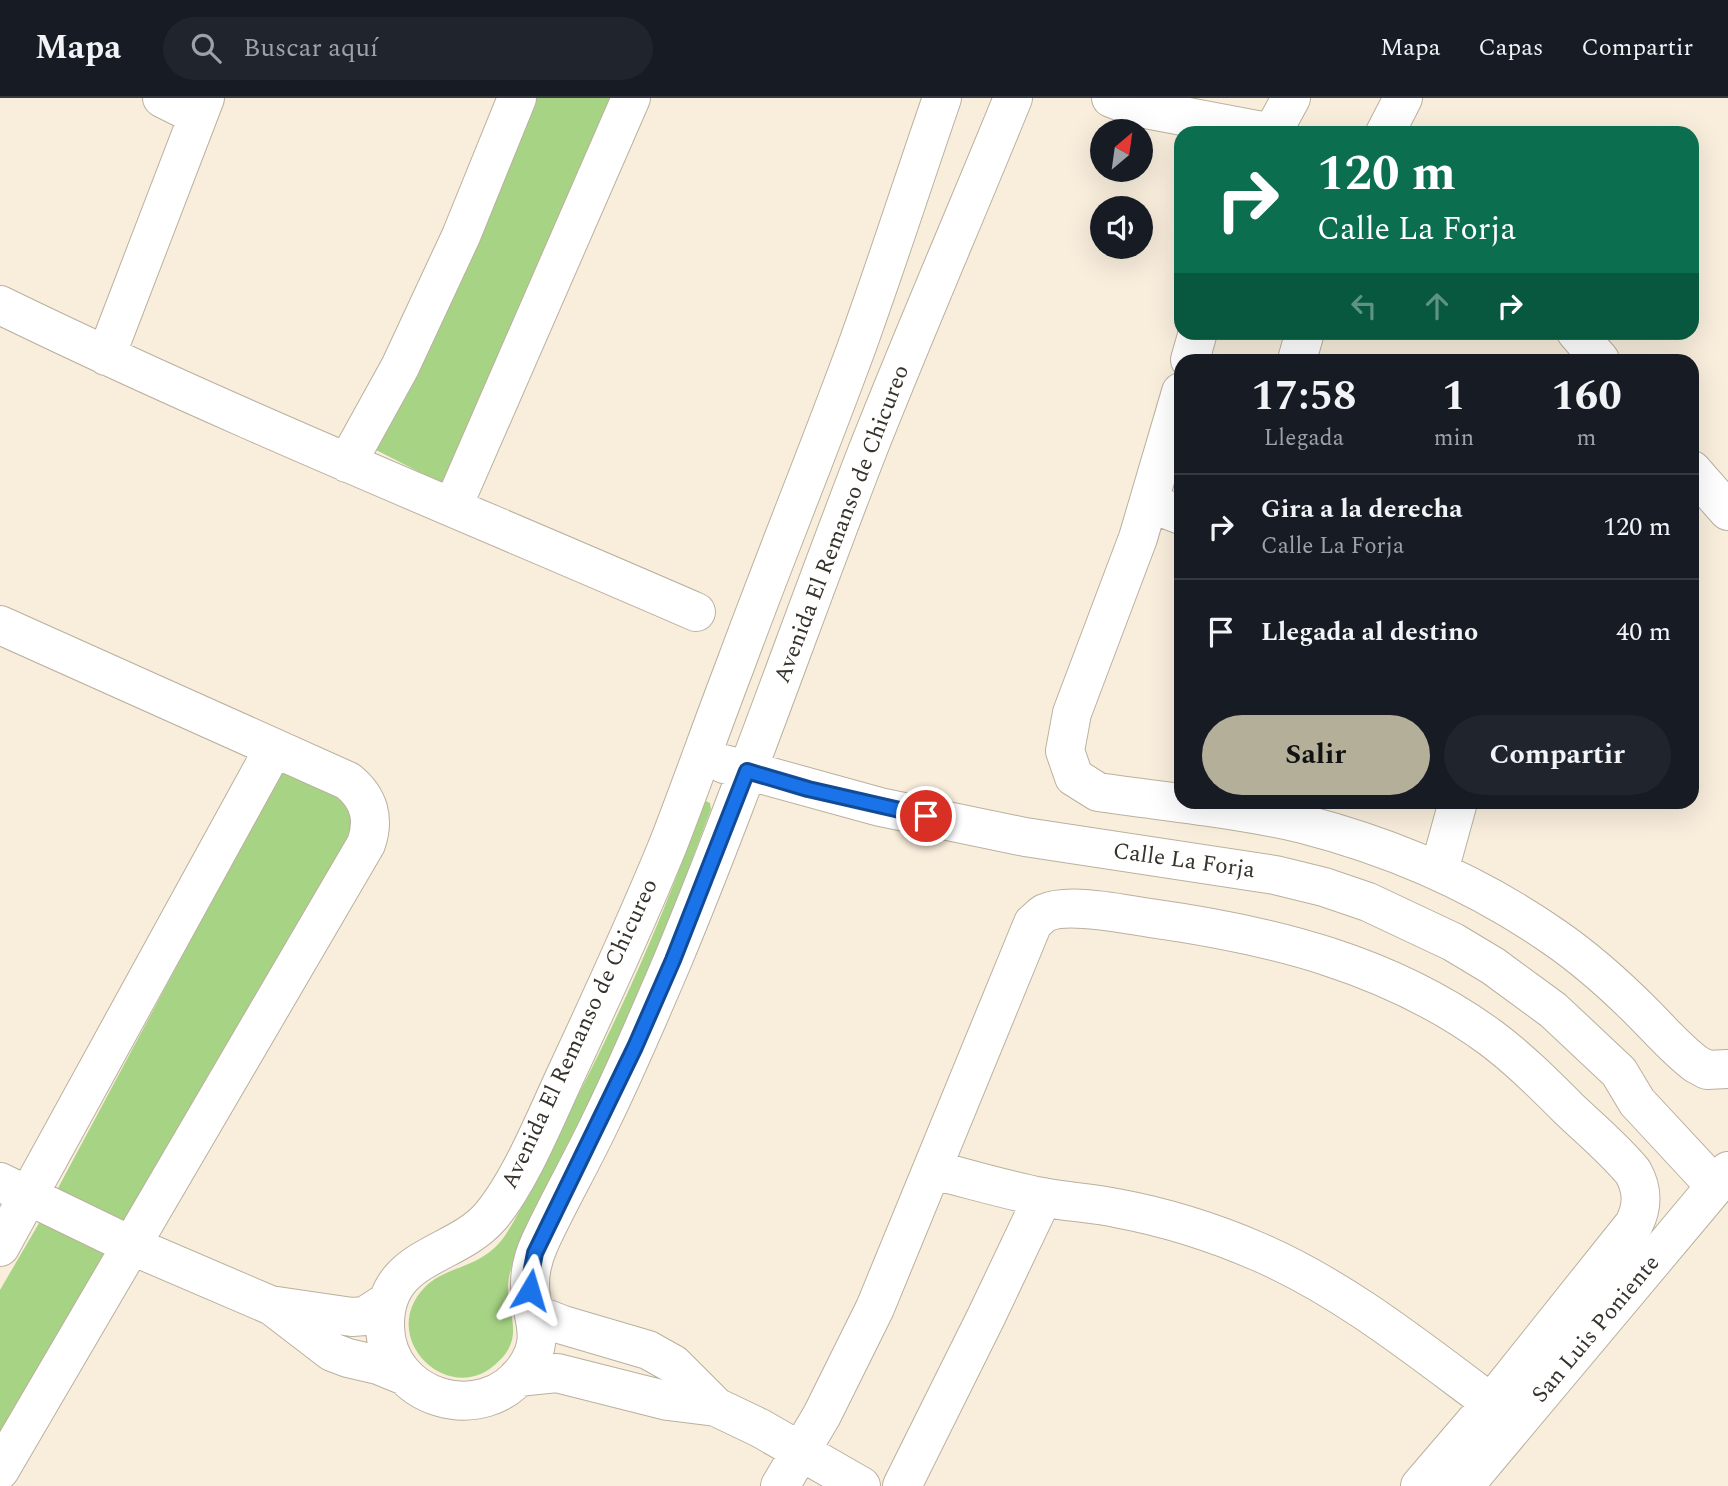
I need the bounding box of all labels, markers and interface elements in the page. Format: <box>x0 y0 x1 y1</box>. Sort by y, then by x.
search box <box>163 17 653 80</box>
text: Mapa <box>35 23 121 73</box>
text: Buscar aquí <box>243 28 378 68</box>
icon: search <box>187 29 225 67</box>
text: Mapa <box>1380 30 1440 66</box>
text: Capas <box>1478 30 1543 66</box>
text: Compartir <box>1581 30 1693 66</box>
north arrow <box>1090 119 1153 182</box>
map controls <box>1090 119 1153 259</box>
text: 120 m <box>1317 137 1456 212</box>
icon: right <box>1202 154 1293 245</box>
button: sound <box>1090 196 1153 259</box>
text: Calle La Forja <box>1317 205 1516 254</box>
icon: left <box>1345 287 1383 325</box>
icon: ahead <box>1418 287 1456 325</box>
icon: right <box>1491 287 1529 325</box>
street label: Avenida El Remanso de Chicureo <box>765 360 919 688</box>
text: 17:58 <box>1251 365 1357 428</box>
text: 1 <box>1442 365 1466 428</box>
text: 160 <box>1551 365 1622 428</box>
text: Llegada <box>1264 421 1344 456</box>
text: min <box>1434 421 1474 456</box>
text: m <box>1577 421 1596 456</box>
text: Gira a la derecha <box>1261 489 1463 529</box>
text: 120 m <box>1603 507 1671 547</box>
icon: right <box>1202 508 1240 546</box>
text: Calle La Forja <box>1261 529 1404 564</box>
text: Llegada al destino <box>1261 612 1478 652</box>
text: 40 m <box>1616 612 1671 652</box>
icon: arrive <box>1202 613 1240 651</box>
button: Salir <box>1202 715 1430 795</box>
button: Compartir <box>1444 715 1671 795</box>
pin <box>896 786 956 846</box>
icon: arrive <box>907 797 945 835</box>
street label: Calle La Forja <box>1111 834 1257 888</box>
street label: Avenida El Remanso de Chicureo <box>493 873 667 1195</box>
street label: San Luis Poniente <box>1523 1247 1669 1411</box>
position arrow <box>493 1253 567 1327</box>

